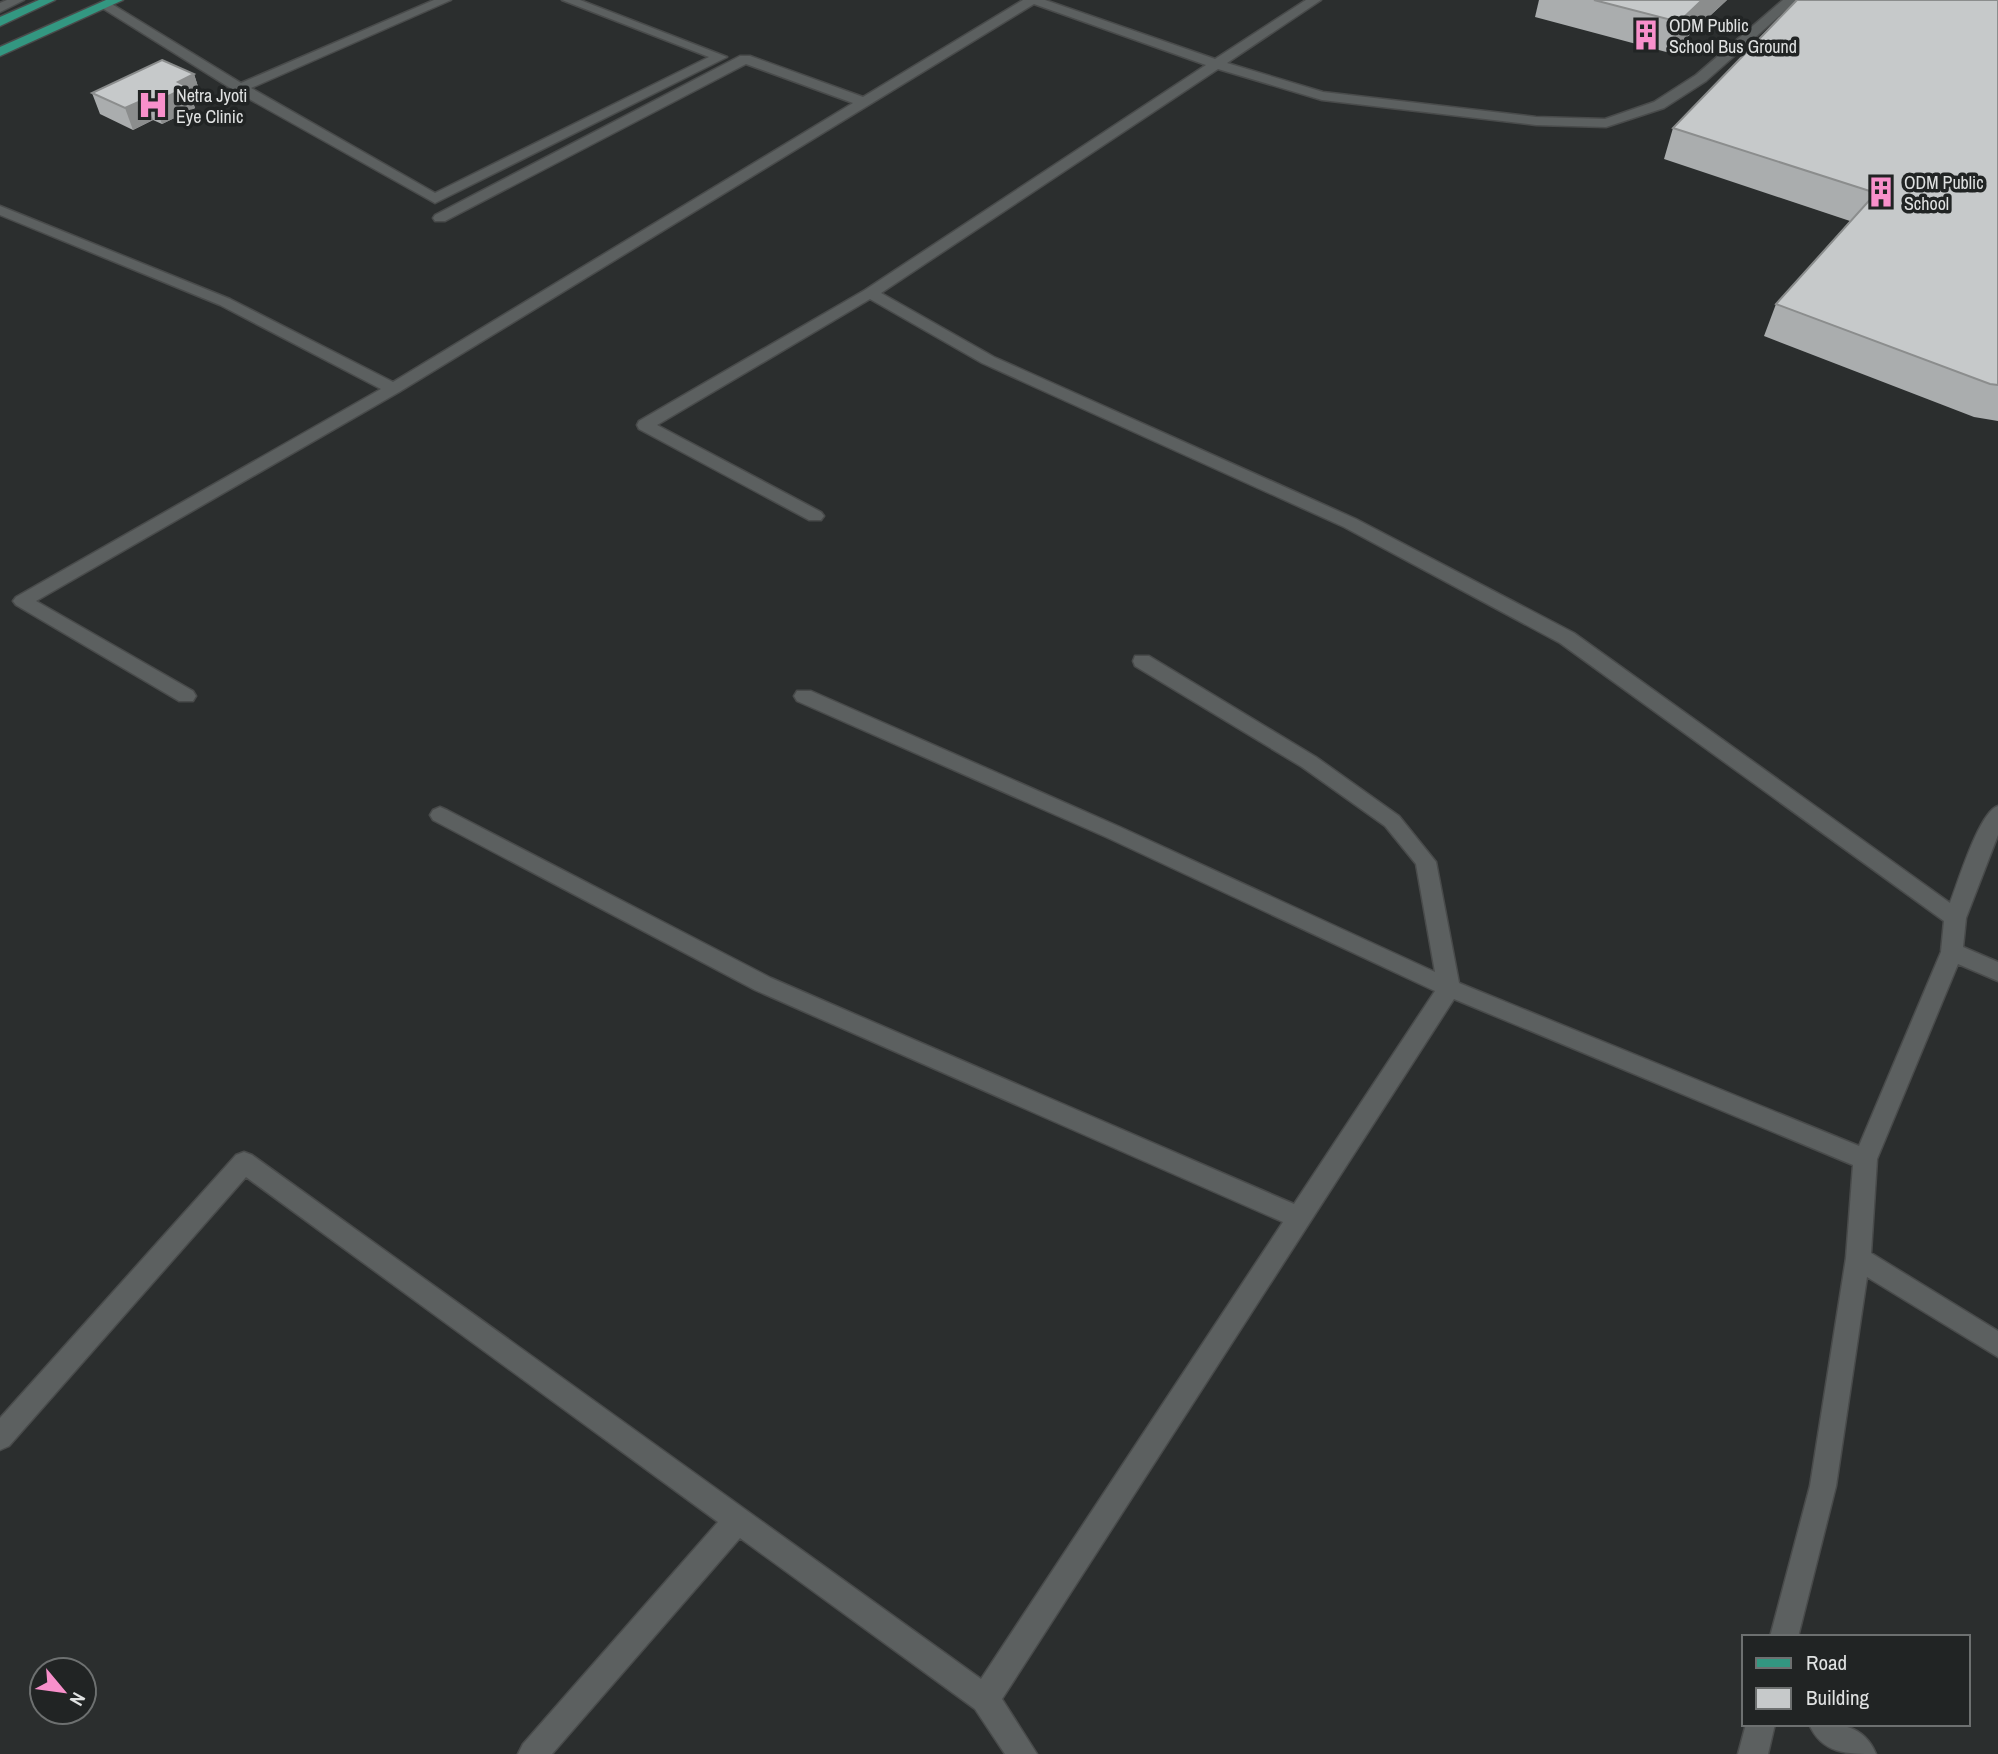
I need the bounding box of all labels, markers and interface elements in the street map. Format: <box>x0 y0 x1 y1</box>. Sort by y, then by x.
place label: ODM Public School Bus Ground <box>1669 13 1797 59</box>
building icon: ODM Public School Bus Ground <box>1629 18 1663 52</box>
place label: Netra Jyoti Eye Clinic <box>176 83 247 129</box>
hospital icon: Netra Jyoti Eye Clinic <box>136 88 170 122</box>
place label: ODM Public School <box>1904 170 1984 216</box>
building icon: ODM Public School <box>1864 175 1898 209</box>
legend <box>1742 1635 1970 1726</box>
text: Road <box>1806 1648 1847 1677</box>
north arrow <box>28 1656 98 1726</box>
text: Building <box>1806 1683 1870 1712</box>
text: N <box>64 1688 92 1710</box>

